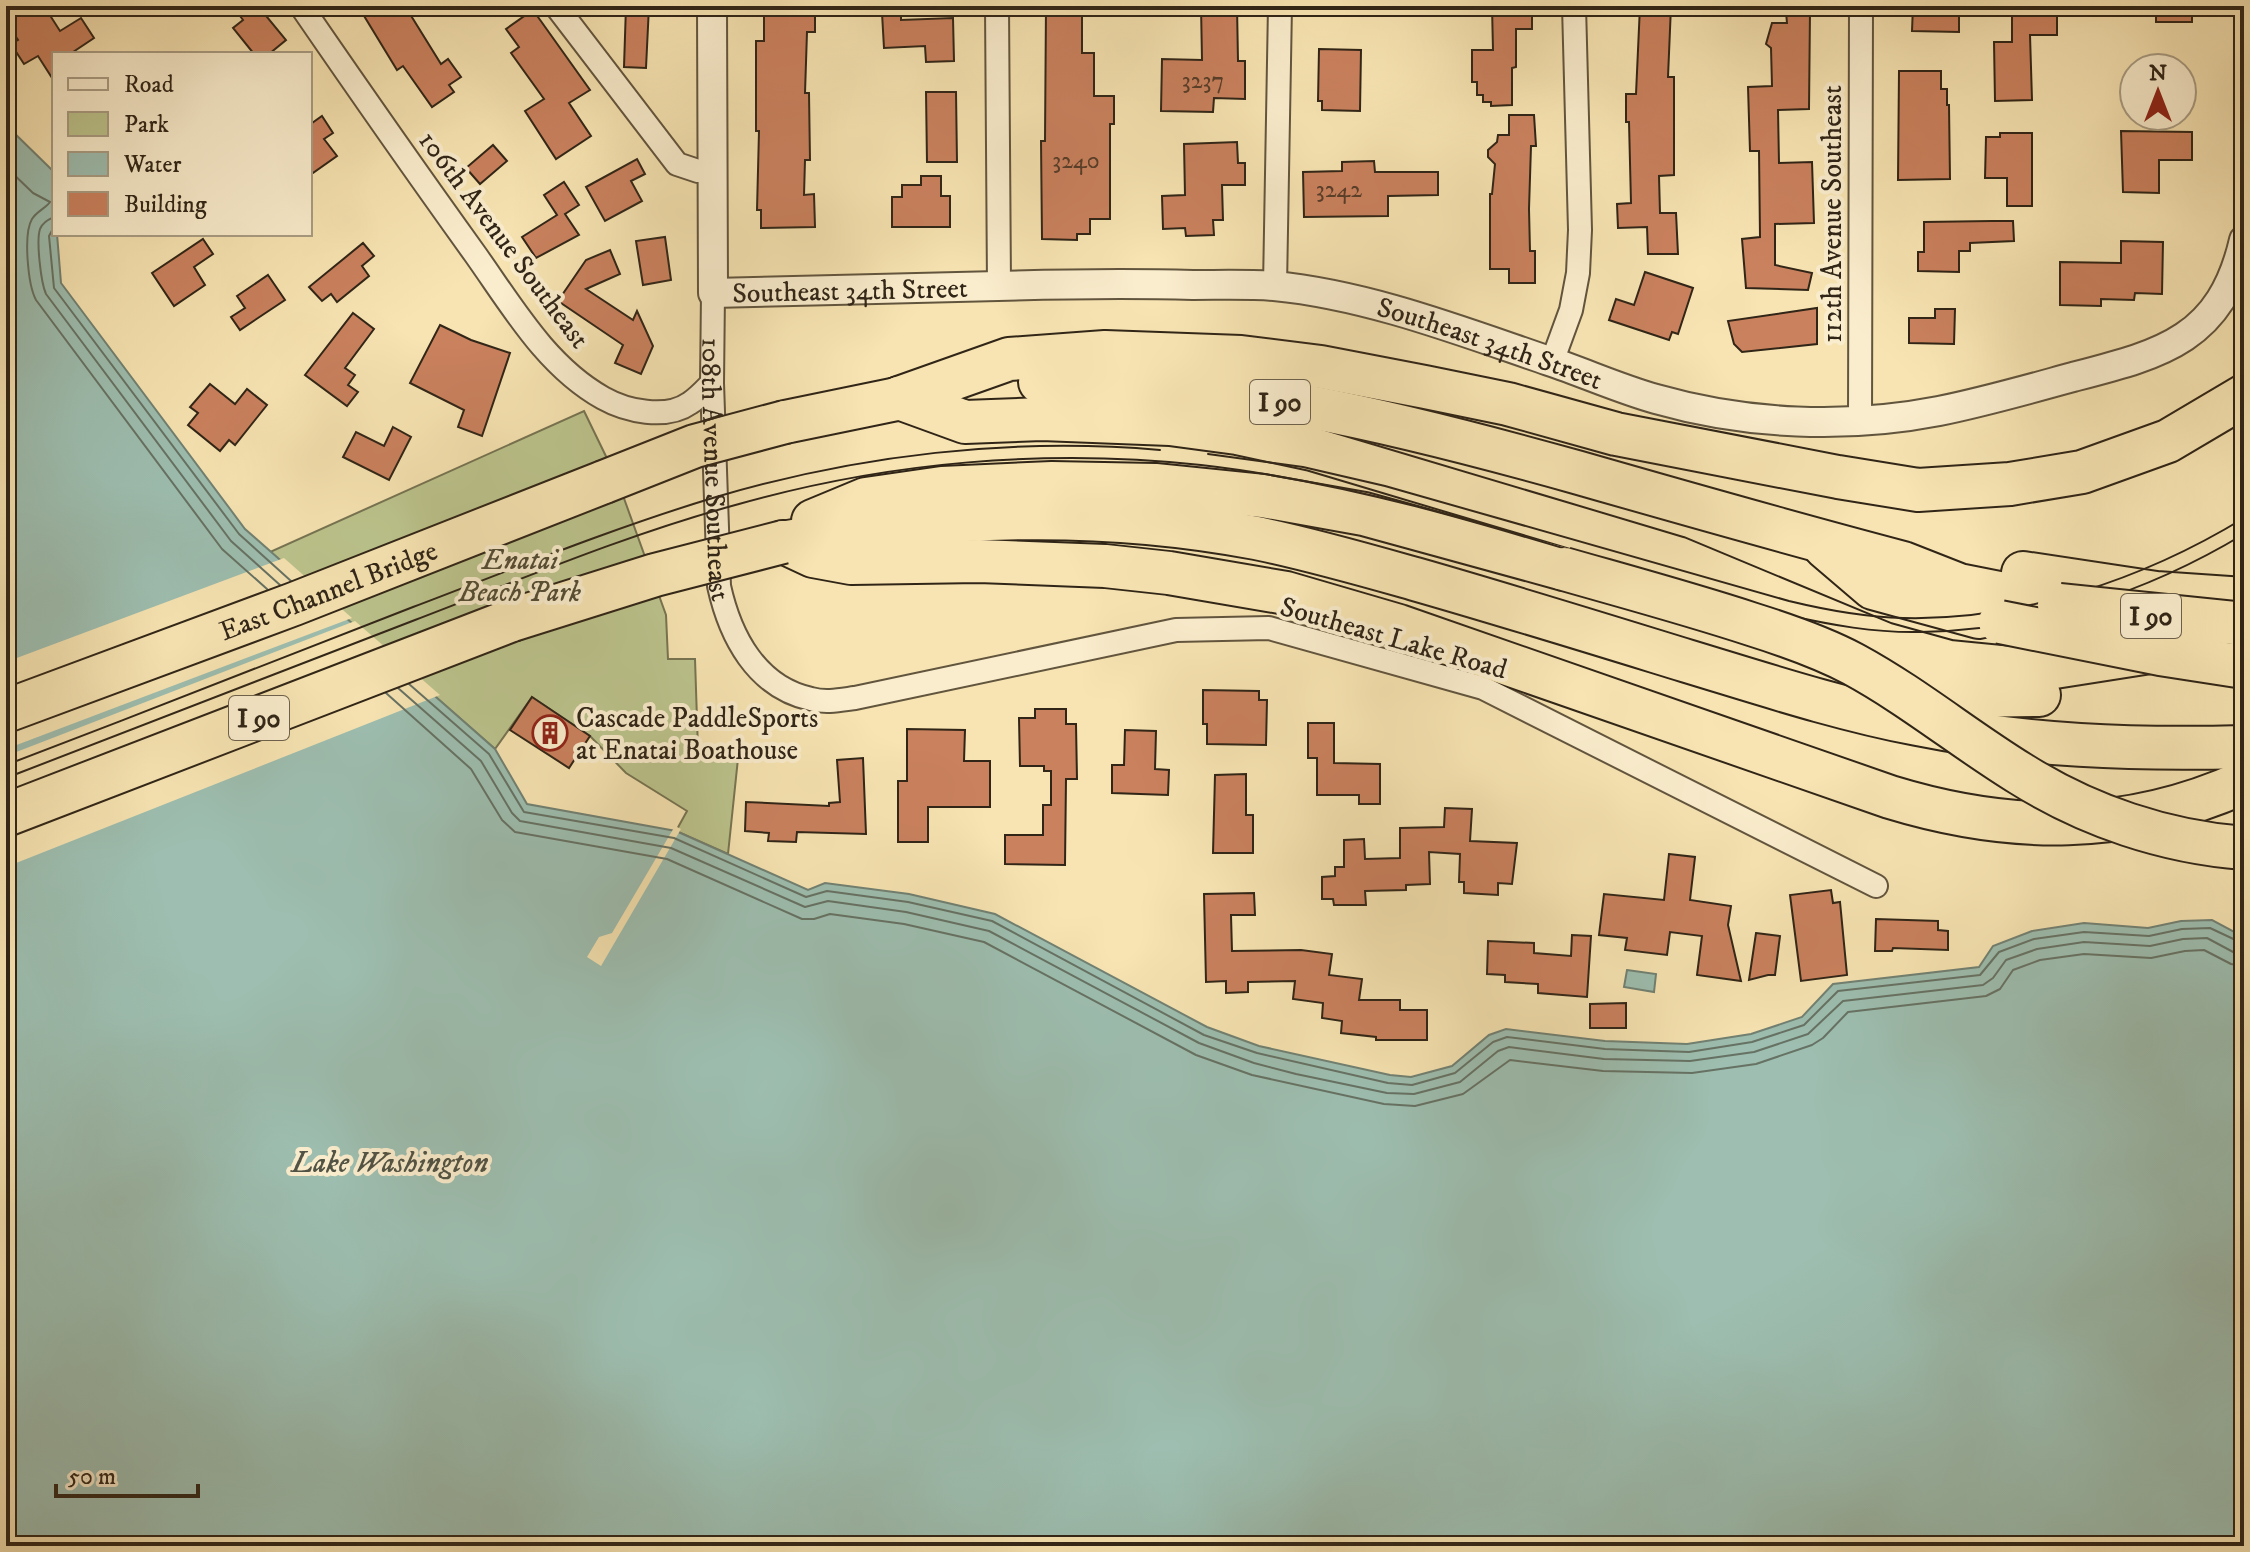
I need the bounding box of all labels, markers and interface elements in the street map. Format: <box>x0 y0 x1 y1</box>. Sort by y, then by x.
legend <box>52 52 312 236</box>
north arrow <box>2118 52 2198 132</box>
text: N <box>2149 60 2167 87</box>
house number: 3237 <box>1182 66 1224 96</box>
text: Road <box>124 70 174 100</box>
street label: 112th Avenue Southeast <box>1815 85 1850 343</box>
text: Park <box>124 110 169 140</box>
street label: 106th Avenue Southeast <box>411 124 597 356</box>
house number: 3240 <box>1052 146 1100 176</box>
text: Water <box>123 150 181 180</box>
house number: 3242 <box>1316 175 1362 205</box>
text: Building <box>124 190 207 220</box>
street label: Southeast 34th Street <box>732 271 968 311</box>
street label: Southeast 34th Street <box>1373 290 1607 398</box>
street label: 108th Avenue Southeast <box>693 337 738 605</box>
road number: I 90 <box>1250 380 1310 424</box>
street label: East Channel Bridge <box>215 533 443 649</box>
park label: Enatai Beach Park <box>458 543 581 610</box>
street label: Southeast Lake Road <box>1276 589 1511 688</box>
road number: I 90 <box>2121 594 2181 638</box>
road number: I 90 <box>229 696 289 740</box>
place label: Cascade PaddleSports at Enatai Boathouse <box>576 701 818 768</box>
building icon: Cascade PaddleSports at Enatai Boathouse <box>531 714 569 752</box>
water label: Lake Washington <box>290 1145 488 1182</box>
scale bar <box>56 1448 198 1498</box>
text: 50 m <box>68 1462 116 1492</box>

